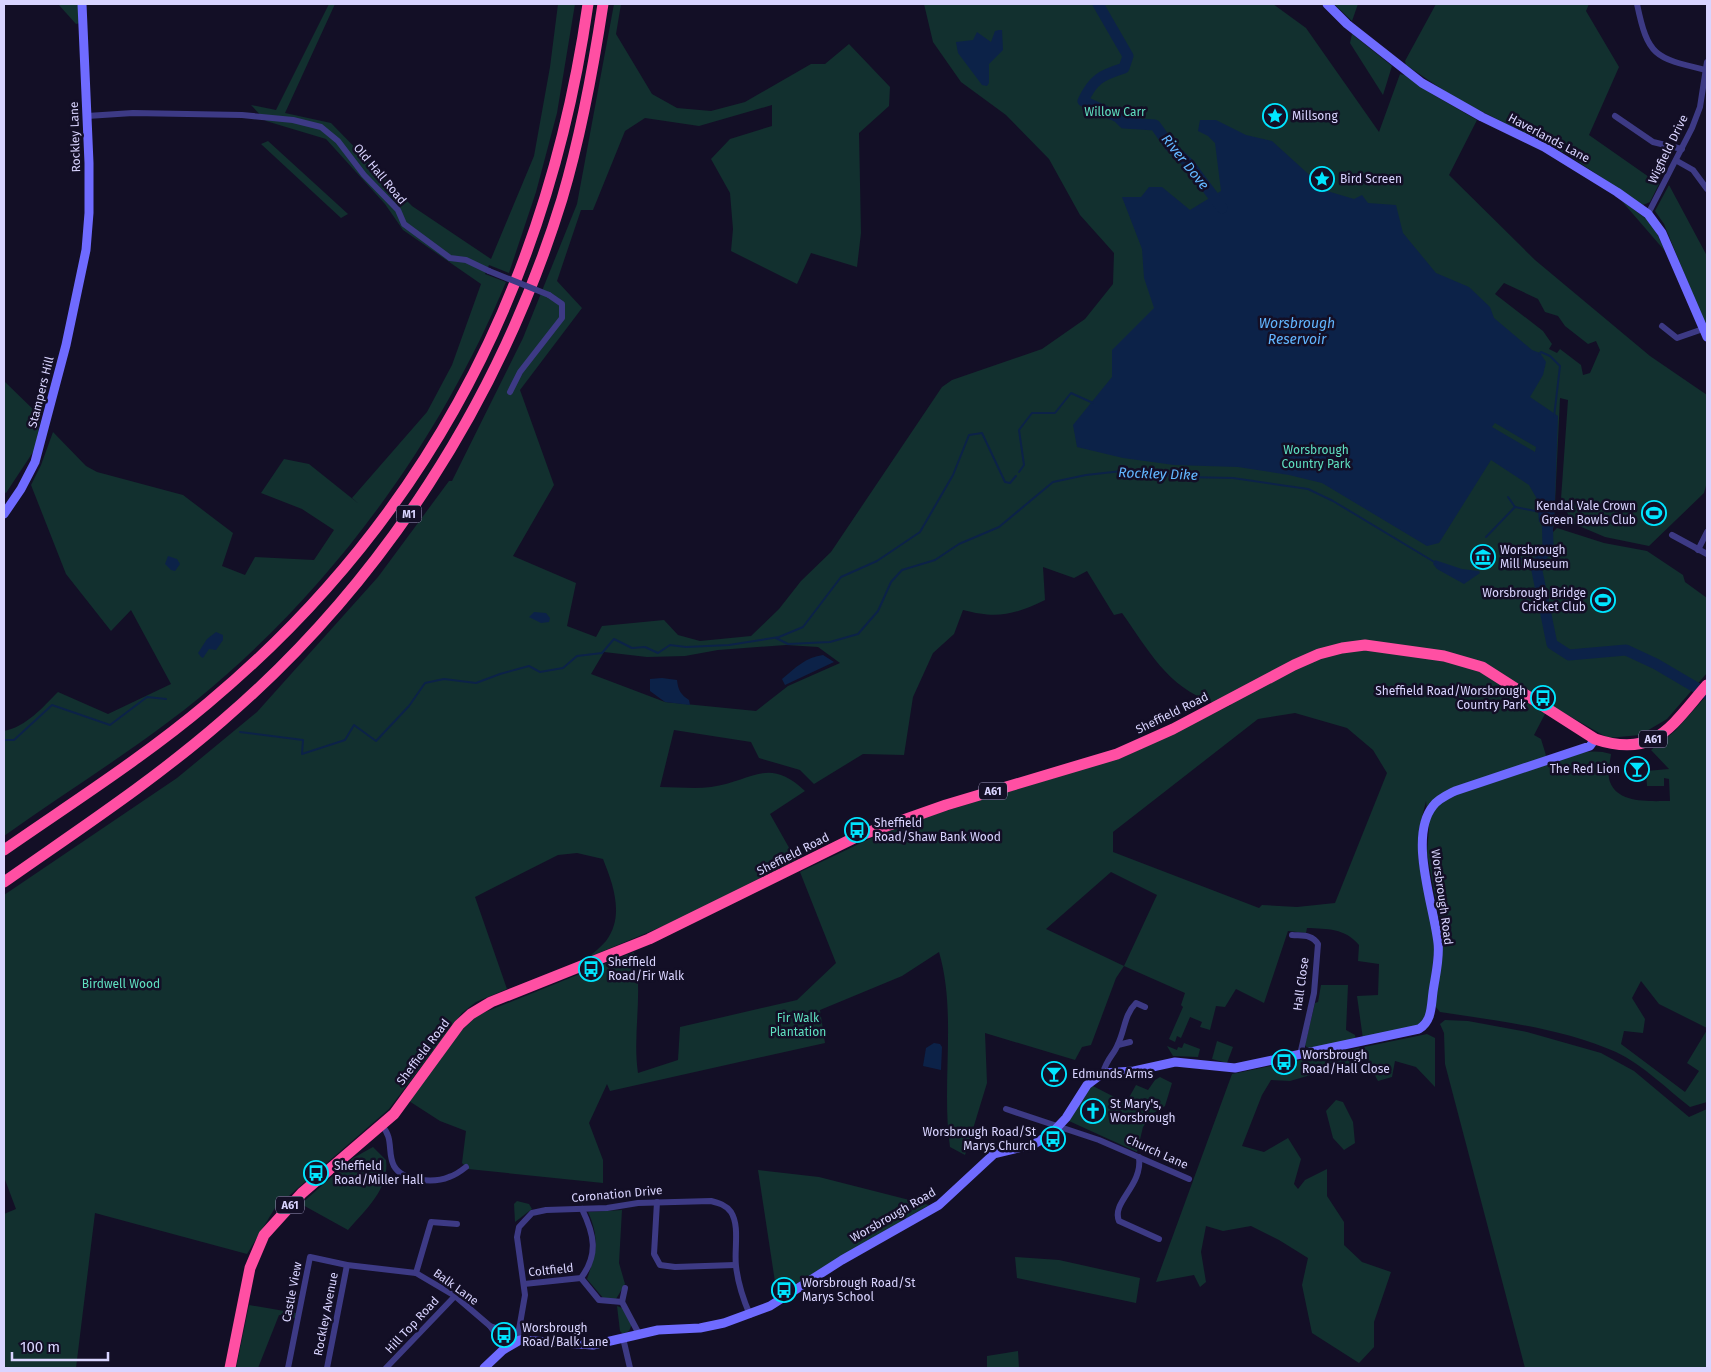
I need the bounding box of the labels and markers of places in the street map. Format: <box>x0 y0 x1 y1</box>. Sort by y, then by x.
place icon: Millsong <box>1262 103 1288 129</box>
place label: Millsong <box>1292 109 1338 123</box>
place icon: Bird Screen <box>1309 166 1335 192</box>
place label: Bird Screen <box>1340 172 1402 186</box>
place label: Kendal Vale Crown Green Bowls Club <box>1536 499 1636 527</box>
sports icon: Kendal Vale Crown Green Bowls Club <box>1641 500 1667 526</box>
place label: Worsbrough Mill Museum <box>1500 543 1569 571</box>
museum icon: Worsbrough Mill Museum <box>1470 544 1496 570</box>
place label: Worsbrough Bridge Cricket Club <box>1482 586 1586 614</box>
sports icon: Worsbrough Bridge Cricket Club <box>1590 587 1616 613</box>
place label: Sheffield Road/Worsbrough Country Park <box>1375 684 1527 712</box>
bus stop icon: Sheffield Road/Worsbrough Country Park <box>1530 685 1556 711</box>
bar icon: The Red Lion <box>1624 756 1650 782</box>
place label: The Red Lion <box>1550 762 1620 776</box>
place label: Sheffield Road/Shaw Bank Wood <box>874 816 1001 844</box>
bus stop icon: Sheffield Road/Shaw Bank Wood <box>844 817 870 843</box>
place label: Sheffield Road/Fir Walk <box>608 955 685 983</box>
bus stop icon: Sheffield Road/Fir Walk <box>578 956 604 982</box>
place label: Worsbrough Road/Hall Close <box>1302 1048 1390 1076</box>
bus stop icon: Worsbrough Road/Hall Close <box>1271 1049 1297 1075</box>
bar icon: Edmunds Arms <box>1041 1061 1067 1087</box>
place label: Edmunds Arms <box>1072 1067 1153 1081</box>
place label: St Mary's, Worsbrough <box>1110 1097 1176 1125</box>
church icon: St Mary's, Worsbrough <box>1080 1098 1106 1124</box>
place label: Worsbrough Road/St Marys Church <box>923 1125 1037 1153</box>
bus stop icon: Worsbrough Road/St Marys Church <box>1040 1126 1066 1152</box>
place label: Sheffield Road/Miller Hall <box>334 1159 424 1187</box>
bus stop icon: Sheffield Road/Miller Hall <box>303 1160 329 1186</box>
place label: Worsbrough Road/St Marys School <box>802 1276 916 1304</box>
bus stop icon: Worsbrough Road/St Marys School <box>771 1277 797 1303</box>
place label: Worsbrough Road/Balk Lane <box>522 1321 608 1349</box>
bus stop icon: Worsbrough Road/Balk Lane <box>491 1322 517 1348</box>

